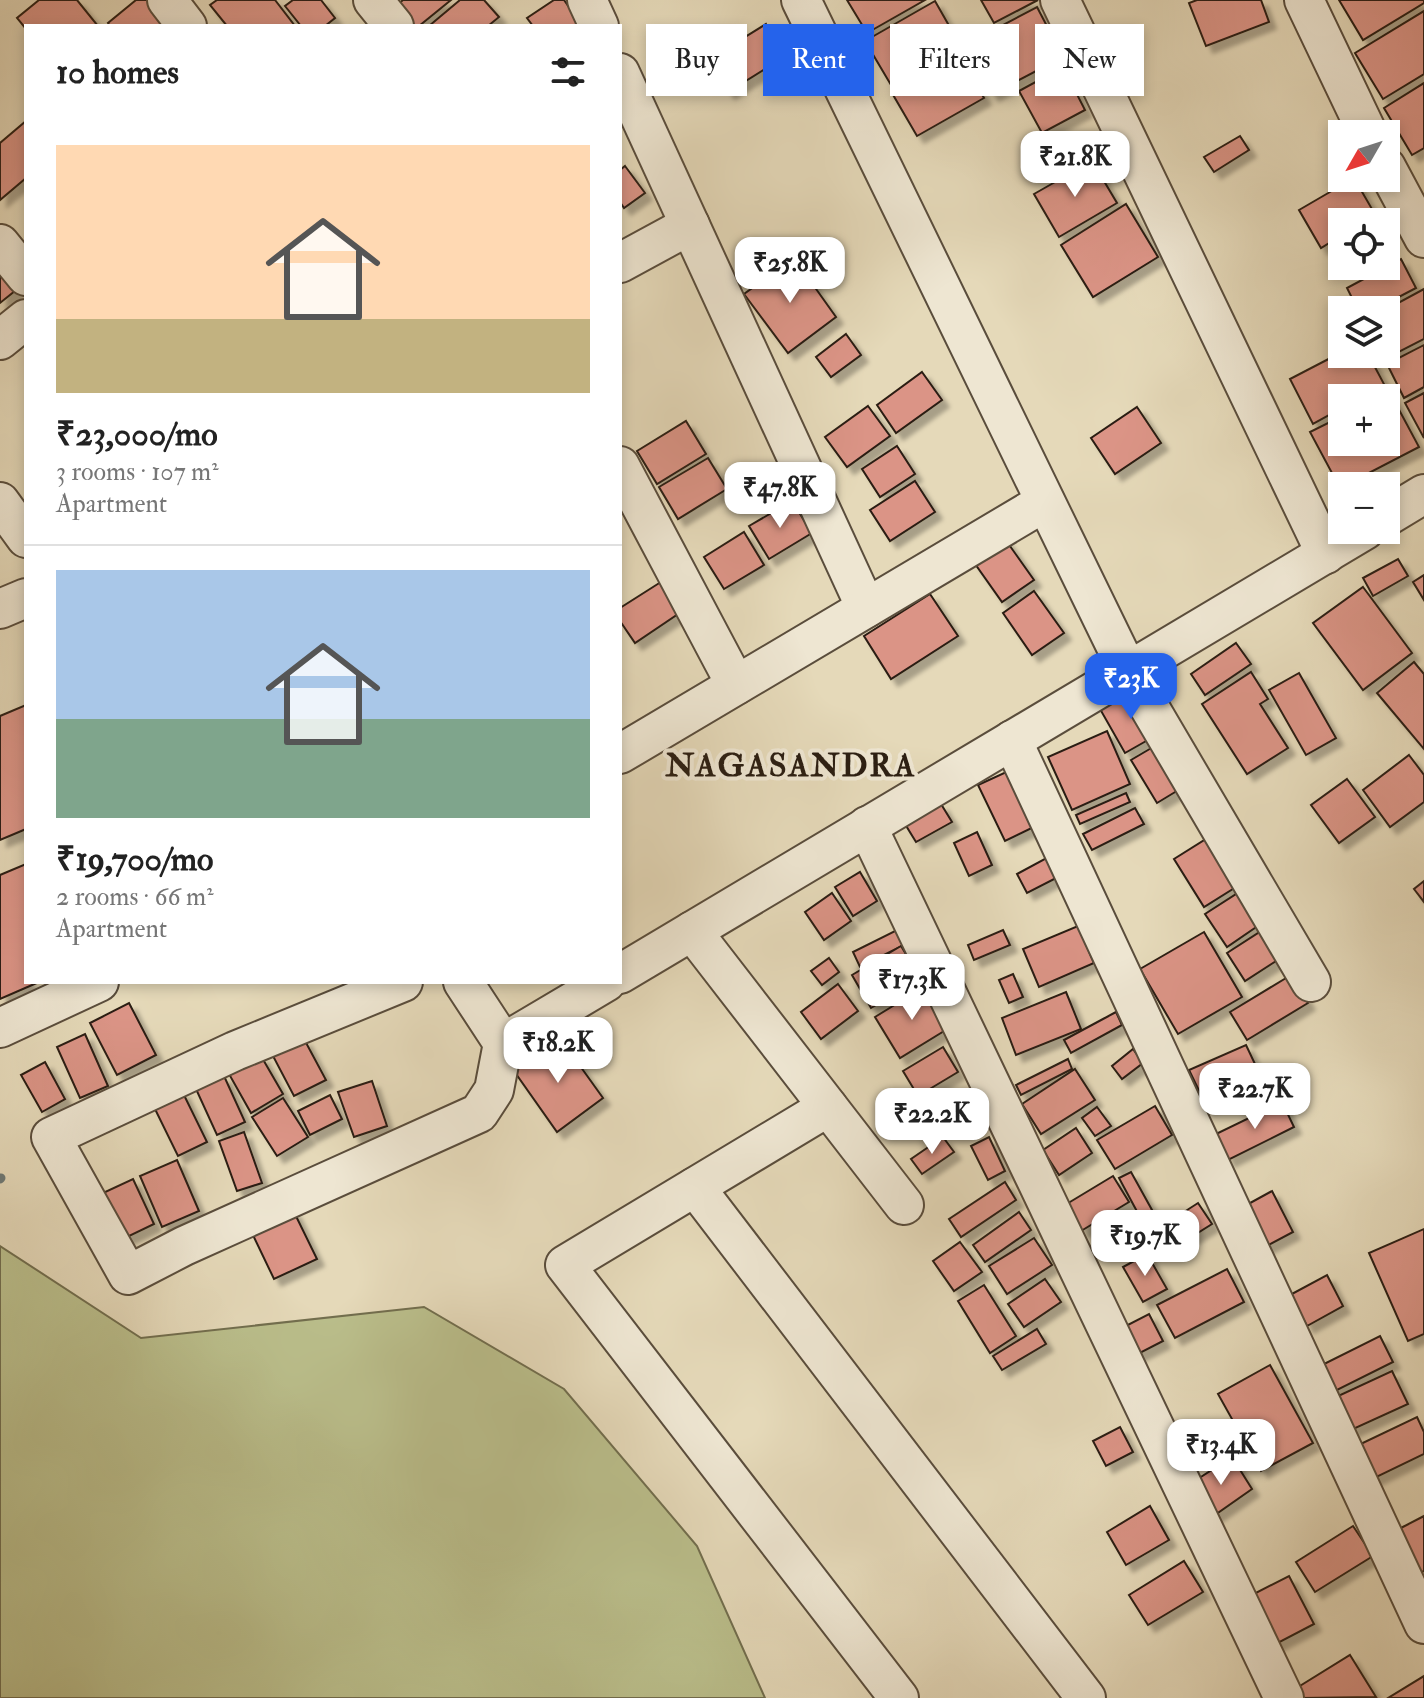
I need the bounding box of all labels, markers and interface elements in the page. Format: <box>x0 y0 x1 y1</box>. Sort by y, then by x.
chip: Buy <box>646 24 747 96</box>
chip: Rent <box>763 24 874 96</box>
chip: Filters <box>890 24 1019 96</box>
chip: New <box>1035 24 1144 96</box>
icon: filters <box>546 50 590 94</box>
text: 10 homes <box>56 51 179 94</box>
north arrow <box>1328 120 1400 192</box>
map controls <box>1328 120 1400 544</box>
pin: ₹21.8K <box>1010 131 1140 199</box>
text: ₹21.8K <box>1039 141 1111 173</box>
icon: home <box>251 197 395 341</box>
button: locate <box>1328 208 1400 280</box>
pin: ₹25.8K <box>725 237 855 305</box>
text: ₹25.8K <box>753 247 827 279</box>
button: layers <box>1328 296 1400 368</box>
button: + <box>1328 384 1400 456</box>
text: ₹23,000/mo <box>56 413 218 456</box>
text: 3 rooms · 107 m² <box>56 456 219 488</box>
pin: ₹47.8K <box>715 462 845 530</box>
text: ₹47.8K <box>742 472 818 504</box>
button: − <box>1328 472 1400 544</box>
text: Apartment <box>56 488 167 520</box>
icon: home <box>251 622 395 766</box>
pin: ₹23K <box>1084 653 1178 721</box>
text: ₹23K <box>1103 663 1159 695</box>
district label: NAGASANDRA <box>665 746 916 786</box>
text: ₹19,700/mo <box>56 838 213 881</box>
text: 2 rooms · 66 m² <box>56 881 214 913</box>
text: Apartment <box>56 913 167 945</box>
pin: ₹17.3K <box>847 954 977 1022</box>
text: ₹17.3K <box>878 964 946 996</box>
pin: ₹18.2K <box>493 1017 623 1085</box>
text: ₹18.2K <box>522 1027 594 1059</box>
pin: ₹22.7K <box>1190 1063 1320 1131</box>
text: ₹22.7K <box>1217 1073 1293 1105</box>
pin: ₹22.2K <box>867 1088 997 1156</box>
text: ₹22.2K <box>893 1098 971 1130</box>
pin: ₹19.7K <box>1080 1210 1210 1278</box>
text: ₹19.7K <box>1109 1220 1181 1252</box>
pin: ₹13.4K <box>1156 1419 1286 1487</box>
text: ₹13.4K <box>1185 1429 1257 1461</box>

